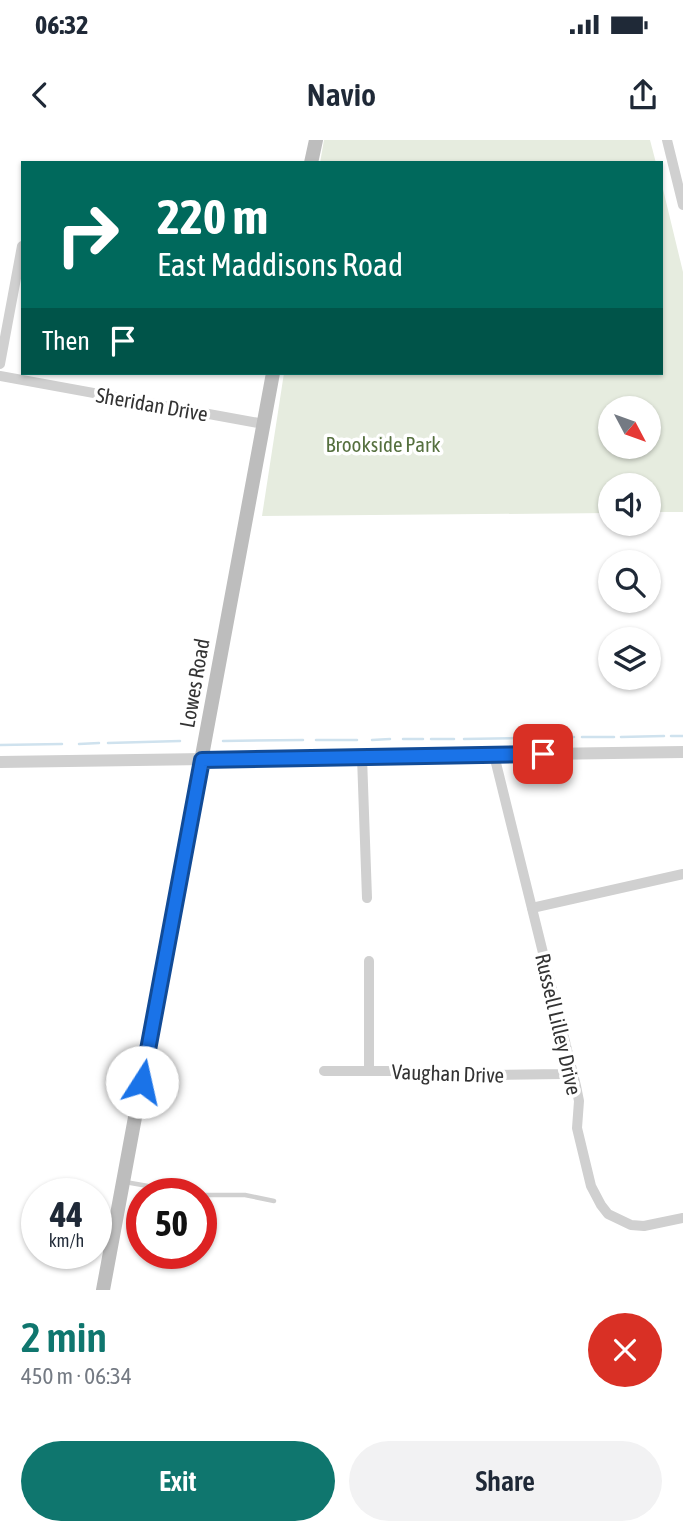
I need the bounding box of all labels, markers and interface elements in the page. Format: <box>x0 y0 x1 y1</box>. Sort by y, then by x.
text: 06:32 <box>35 10 89 40</box>
icon: back <box>21 76 59 114</box>
text: Navio <box>307 76 376 113</box>
icon: share <box>624 76 662 114</box>
text: 220 m <box>157 188 268 244</box>
icon: right <box>42 189 133 280</box>
text: East Maddisons Road <box>157 246 403 283</box>
icon: arrive <box>104 322 142 360</box>
text: Then <box>42 326 90 356</box>
street label: Sheridan Drive <box>94 382 210 426</box>
north arrow <box>598 396 662 458</box>
map controls <box>598 396 661 690</box>
park label: Brookside Park <box>326 432 440 456</box>
button: sound <box>598 473 661 536</box>
button: search <box>598 550 661 613</box>
button: layers <box>598 627 661 690</box>
street label: Lowes Road <box>174 637 214 729</box>
pin <box>513 724 573 784</box>
icon: arrive <box>524 735 562 773</box>
street label: Russell Lilley Drive <box>531 951 587 1097</box>
position arrow <box>105 1045 179 1119</box>
street label: Vaughan Drive <box>391 1059 505 1087</box>
speed limit sign: 50 <box>126 1178 217 1269</box>
text: 44 <box>50 1194 83 1234</box>
text: km/h <box>49 1230 84 1251</box>
text: 2 min <box>21 1313 107 1361</box>
button: close <box>588 1313 662 1387</box>
text: 450 m · 06:34 <box>21 1363 132 1389</box>
button: Exit <box>21 1441 335 1521</box>
button: Share <box>349 1441 662 1521</box>

